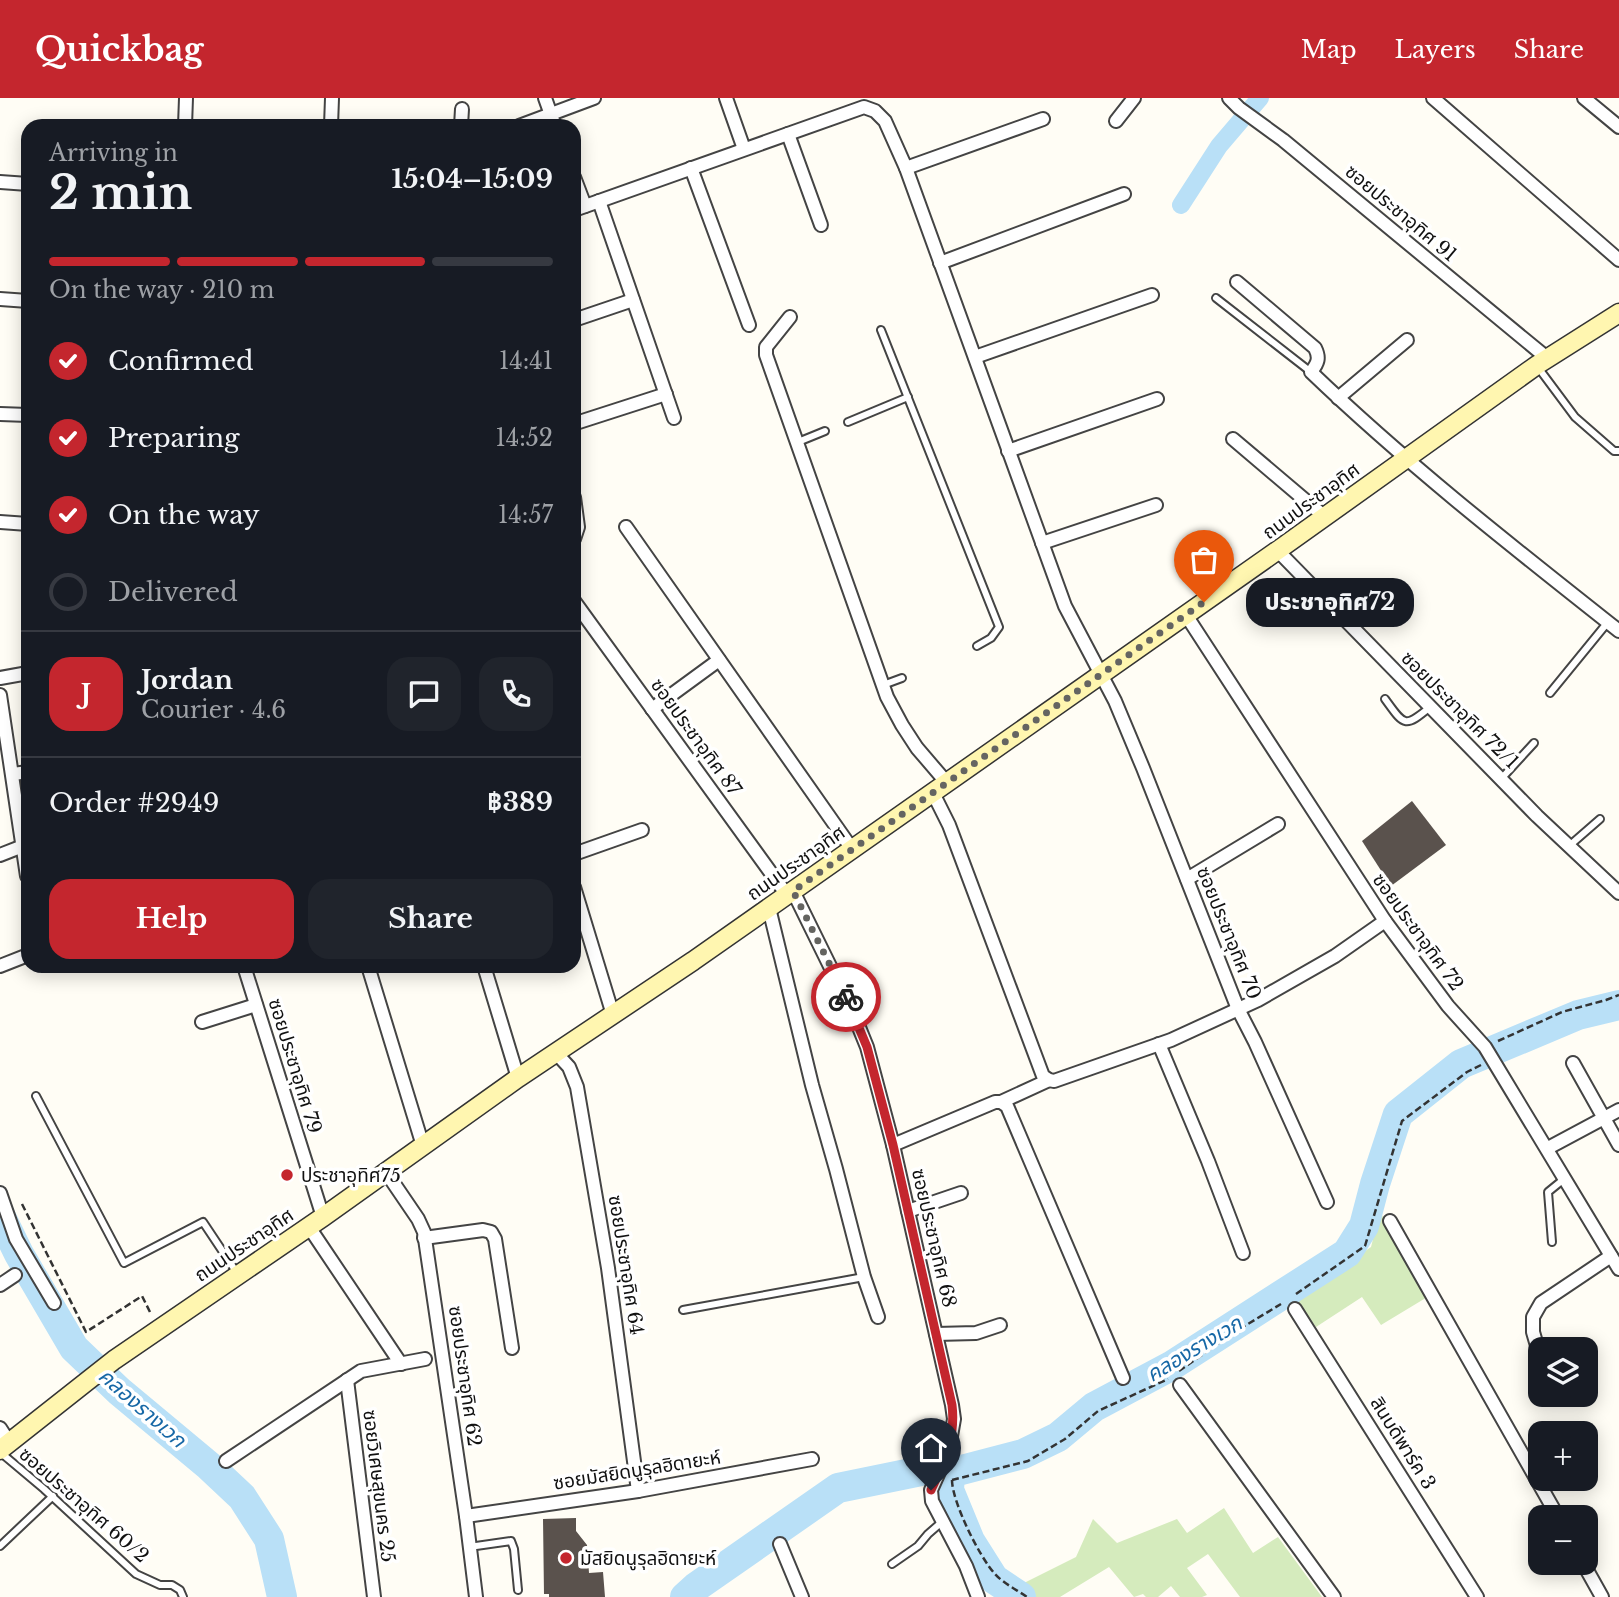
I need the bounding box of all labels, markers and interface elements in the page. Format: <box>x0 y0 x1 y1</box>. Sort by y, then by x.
text: Quickbag <box>35 29 203 70</box>
text: Map <box>1301 35 1357 64</box>
text: Layers <box>1395 35 1476 64</box>
text: Share <box>1514 35 1584 64</box>
text: Arriving in <box>49 139 178 167</box>
street label: ซอยประชาอุทิศ 91 <box>1340 160 1462 266</box>
text: 15:04–15:09 <box>392 163 553 195</box>
text: 2 min <box>49 164 192 221</box>
text: On the way · 210 m <box>49 276 274 304</box>
icon: check <box>49 342 87 380</box>
text: Confirmed <box>108 345 253 377</box>
text: 14:41 <box>499 347 553 375</box>
icon: check <box>49 419 87 457</box>
text: Preparing <box>108 422 240 454</box>
text: 14:52 <box>496 424 553 452</box>
street label: ถนนประชาอุทิศ <box>1258 458 1364 544</box>
icon: check <box>49 496 87 534</box>
text: On the way <box>108 499 260 531</box>
text: 14:57 <box>498 501 553 529</box>
pin <box>1174 530 1234 602</box>
icon: bag <box>1185 541 1223 579</box>
text: Delivered <box>108 576 238 608</box>
callout: ประชาอุทิศ72 <box>1246 578 1414 626</box>
text: ประชาอุทิศ72 <box>1265 588 1395 616</box>
street label: ซอยประชาอุทิศ 72/1 <box>1397 647 1523 773</box>
button: chat <box>387 657 461 731</box>
button: phone <box>479 657 553 731</box>
text: Jordan <box>141 664 233 696</box>
street label: ซอยประชาอุทิศ 87 <box>646 674 746 800</box>
text: J <box>81 678 91 710</box>
text: Courier · 4.6 <box>141 696 286 724</box>
text: ฿389 <box>487 786 553 818</box>
text: Order #2949 <box>49 787 219 819</box>
street label: ถนนประชาอุทิศ <box>743 821 849 905</box>
street label: ซอยประชาอุทิศ 70 <box>1192 863 1266 1003</box>
street label: ซอยประชาอุทิศ 72 <box>1368 869 1468 995</box>
button: Help <box>49 879 294 959</box>
button: Share <box>308 879 553 959</box>
courier <box>811 962 881 1032</box>
icon: bike <box>827 978 865 1016</box>
street label: ซอยประชาอุทิศ 79 <box>264 996 326 1136</box>
place label: ประชาอุทิศ75 <box>301 1164 401 1187</box>
street label: ซอยประชาอุทิศ 68 <box>907 1166 961 1310</box>
marker: ประชาอุทิศ75 <box>279 1167 295 1183</box>
street label: ซอยประชาอุทิศ 64 <box>604 1193 648 1337</box>
street label: ถนนประชาอุทิศ <box>190 1203 298 1287</box>
street label: ซอยประชาอุทิศ 62 <box>444 1304 486 1448</box>
water label: คลองรางเวก <box>1141 1310 1248 1388</box>
map controls <box>1528 1337 1598 1575</box>
button: layers <box>1528 1337 1598 1407</box>
water label: คลองรางเวก <box>93 1363 192 1454</box>
street label: สินบดีพาร์ค 3 <box>1366 1393 1440 1493</box>
street label: ซอยวิเศษสุขนคร 25 <box>358 1408 400 1564</box>
pin <box>901 1418 961 1490</box>
button: + <box>1528 1421 1598 1491</box>
icon: home <box>912 1429 950 1467</box>
street label: ซอยประชาอุทิศ 60/2 <box>14 1442 154 1568</box>
street label: ซอยมัสยิดนูรุลฮิดายะห์ <box>552 1445 723 1496</box>
button: − <box>1528 1505 1598 1575</box>
place label: มัสยิดนูรุลฮิดายะห์ <box>580 1547 717 1571</box>
marker: มัสยิดนูรุลฮิดายะห์ <box>558 1550 574 1566</box>

